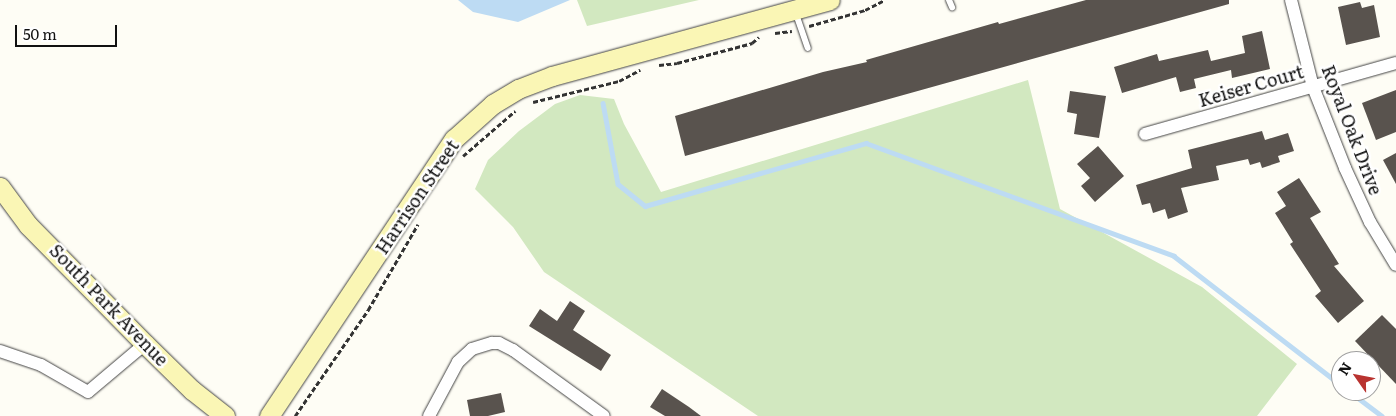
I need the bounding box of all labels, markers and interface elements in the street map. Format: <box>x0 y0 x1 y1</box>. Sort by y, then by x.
scale bar <box>18 15 120 47</box>
text: 50 m <box>23 22 57 45</box>
street label: Keiser Court <box>1196 61 1306 111</box>
street label: Royal Oak Drive <box>1317 62 1387 198</box>
street label: Harrison Street <box>371 136 463 258</box>
street label: South Park Avenue <box>45 240 173 370</box>
north arrow <box>1331 351 1381 401</box>
text: N <box>1333 358 1356 379</box>

